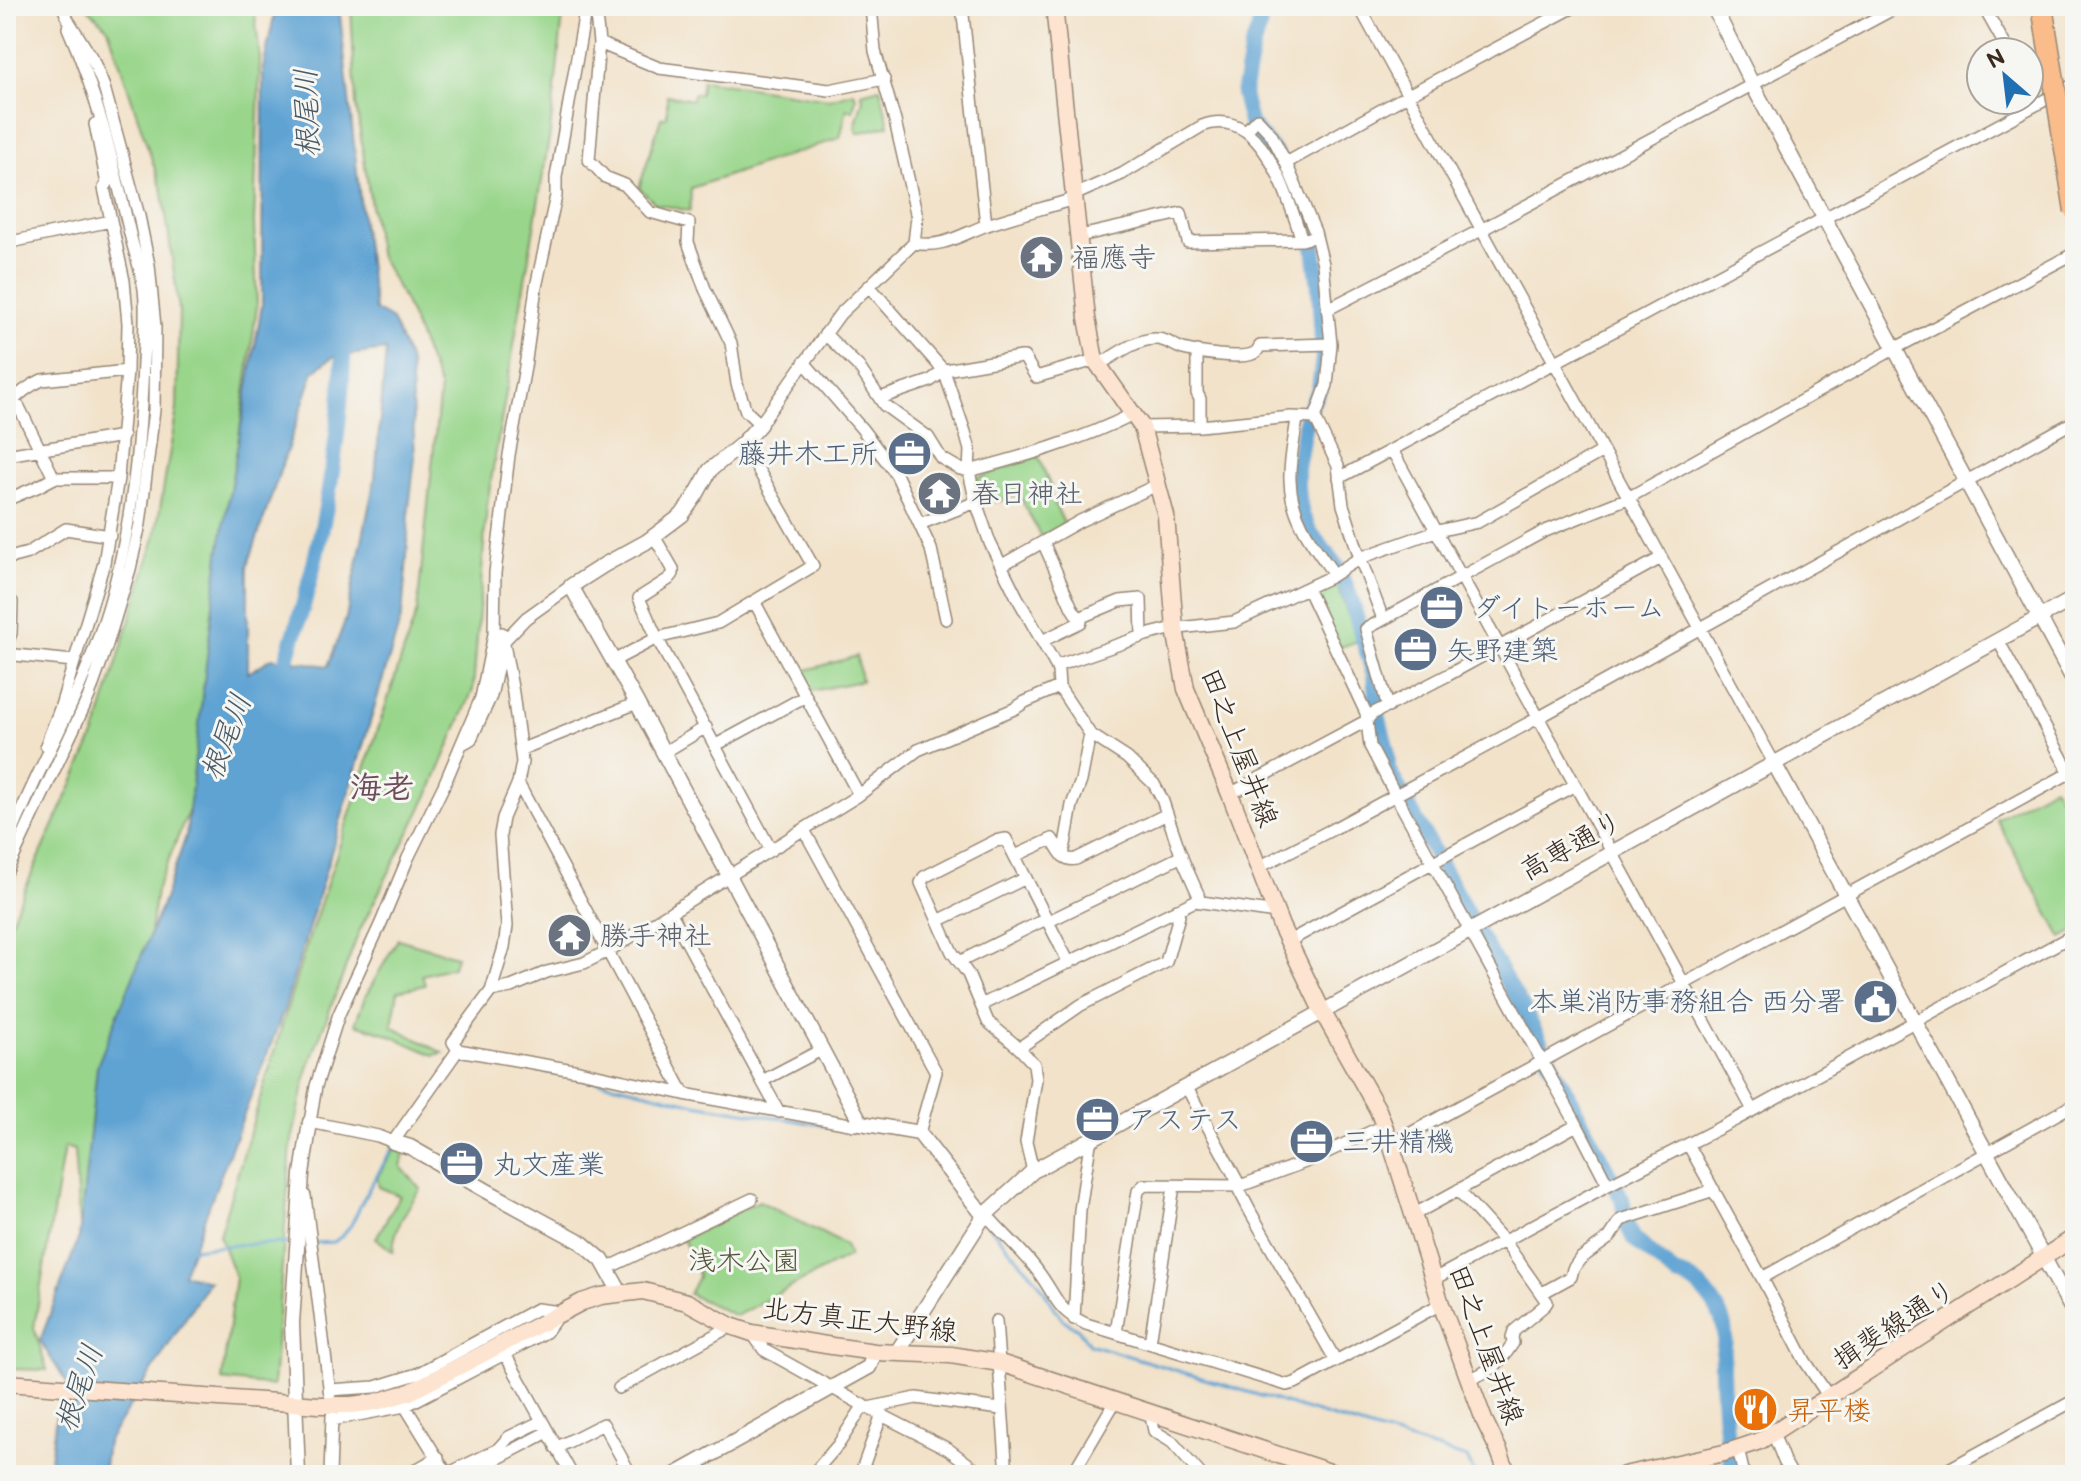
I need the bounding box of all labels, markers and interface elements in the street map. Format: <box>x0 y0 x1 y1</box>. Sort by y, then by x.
north arrow <box>1965 36 2045 116</box>
text: N <box>1983 44 2010 75</box>
water label: 根尾川 <box>288 67 328 159</box>
temple icon: 福應寺 <box>1017 233 1065 281</box>
place label: 福應寺 <box>1072 242 1156 275</box>
office icon: 藤井木工所 <box>885 429 933 477</box>
place label: 藤井木工所 <box>738 438 878 471</box>
temple icon: 春日神社 <box>916 469 964 517</box>
place label: 春日神社 <box>971 478 1083 511</box>
office icon: ダイトーホーム <box>1418 583 1466 631</box>
place label: ダイトーホーム <box>1473 592 1665 625</box>
office icon: 矢野建築 <box>1391 626 1439 674</box>
place label: 矢野建築 <box>1446 635 1558 668</box>
street label: 田之上屋井線 <box>1193 663 1284 832</box>
water label: 根尾川 <box>194 689 260 786</box>
district label: 海老 <box>350 769 414 808</box>
street label: 高専通り <box>1515 805 1629 888</box>
temple icon: 勝手神社 <box>545 911 593 959</box>
place label: 勝手神社 <box>600 920 712 953</box>
public building icon: 本巣消防事務組合 西分署 <box>1852 977 1900 1025</box>
place label: 本巣消防事務組合 西分署 <box>1529 986 1845 1019</box>
office icon: アステス <box>1073 1095 1121 1143</box>
place label: アステス <box>1128 1104 1242 1137</box>
office icon: 三井精機 <box>1287 1117 1335 1165</box>
place label: 三井精機 <box>1342 1126 1454 1159</box>
office icon: 丸文産業 <box>438 1140 486 1188</box>
place label: 丸文産業 <box>493 1149 605 1182</box>
park label: 浅木公園 <box>688 1245 800 1278</box>
street label: 田之上屋井線 <box>1441 1260 1530 1429</box>
street label: 揖斐線通り <box>1827 1273 1963 1377</box>
street label: 北方真正大野線 <box>761 1292 959 1349</box>
water label: 根尾川 <box>48 1340 112 1437</box>
restaurant icon: 昇平楼 <box>1732 1386 1780 1434</box>
place label: 昇平楼 <box>1787 1395 1871 1428</box>

